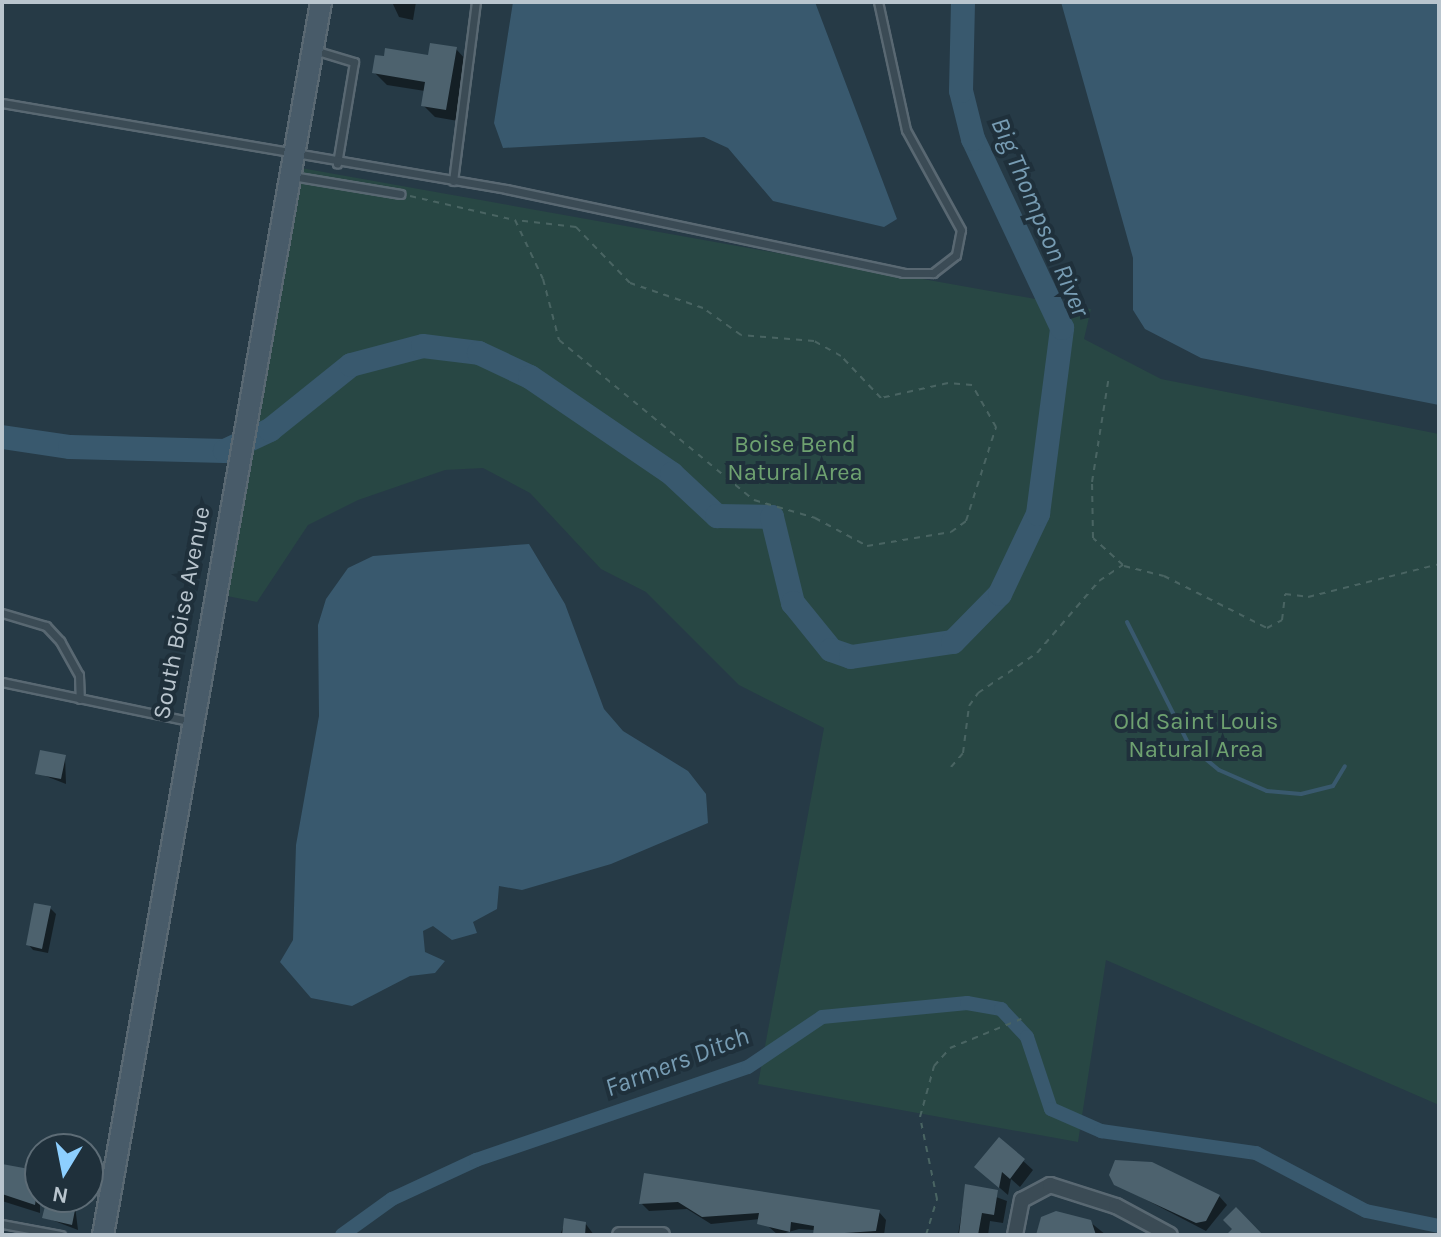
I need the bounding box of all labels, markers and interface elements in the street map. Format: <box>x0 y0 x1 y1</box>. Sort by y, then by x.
water label: Big Thompson River <box>984 113 1096 321</box>
park label: Boise Bend Natural Area <box>727 431 863 487</box>
street label: South Boise Avenue <box>147 504 217 722</box>
park label: Old Saint Louis Natural Area <box>1114 708 1278 764</box>
water label: Farmers Ditch <box>601 1020 753 1104</box>
north arrow <box>24 1133 104 1213</box>
text: N <box>50 1180 70 1209</box>

